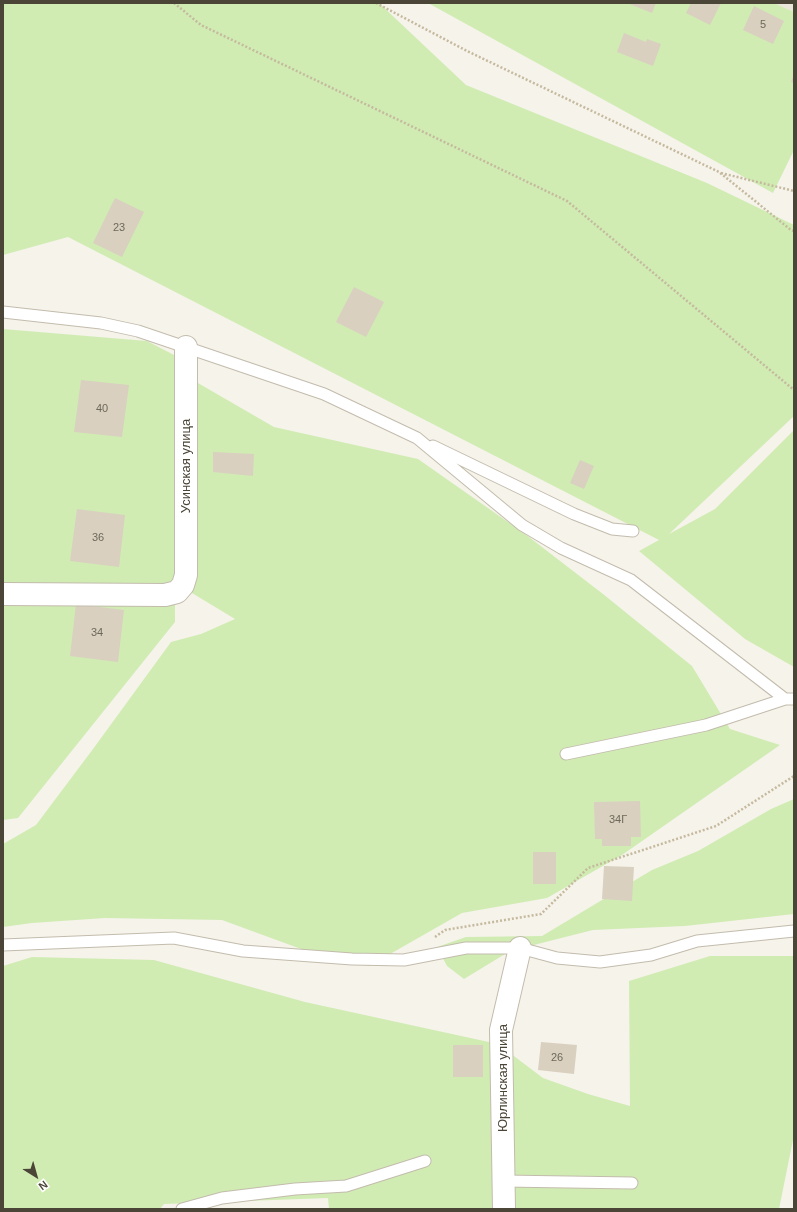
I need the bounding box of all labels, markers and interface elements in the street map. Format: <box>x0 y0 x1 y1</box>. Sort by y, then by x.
house number: 5 <box>760 18 766 32</box>
house number: 23 <box>113 221 125 235</box>
house number: 40 <box>96 402 108 416</box>
street label: Усинская улица <box>178 419 194 513</box>
house number: 36 <box>92 531 104 545</box>
house number: 34 <box>91 626 103 640</box>
house number: 34Г <box>609 813 627 827</box>
street label: Юрлинская улица <box>495 1024 511 1132</box>
house number: 26 <box>551 1051 563 1065</box>
north arrow <box>16 1156 56 1196</box>
text: N <box>36 1178 50 1193</box>

